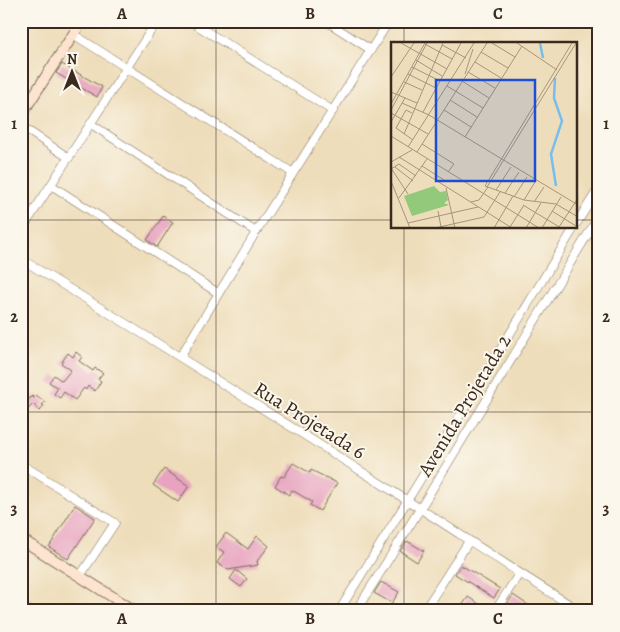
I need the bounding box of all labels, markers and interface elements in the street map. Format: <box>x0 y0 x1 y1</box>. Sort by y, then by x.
text: A <box>116 3 128 25</box>
text: B <box>305 3 315 25</box>
text: C <box>493 3 503 25</box>
inset map <box>391 42 578 229</box>
north arrow <box>48 48 98 98</box>
text: N <box>67 50 77 69</box>
text: 1 <box>11 113 17 135</box>
text: 1 <box>603 113 609 135</box>
text: 2 <box>10 306 18 328</box>
text: 2 <box>602 306 610 328</box>
street label: Avenida Projetada 2 <box>411 329 518 482</box>
street label: Rua Projetada 6 <box>249 375 371 466</box>
text: 3 <box>11 498 18 520</box>
text: 3 <box>603 498 610 520</box>
text: A <box>116 608 128 630</box>
text: B <box>305 608 315 630</box>
text: C <box>493 608 503 630</box>

